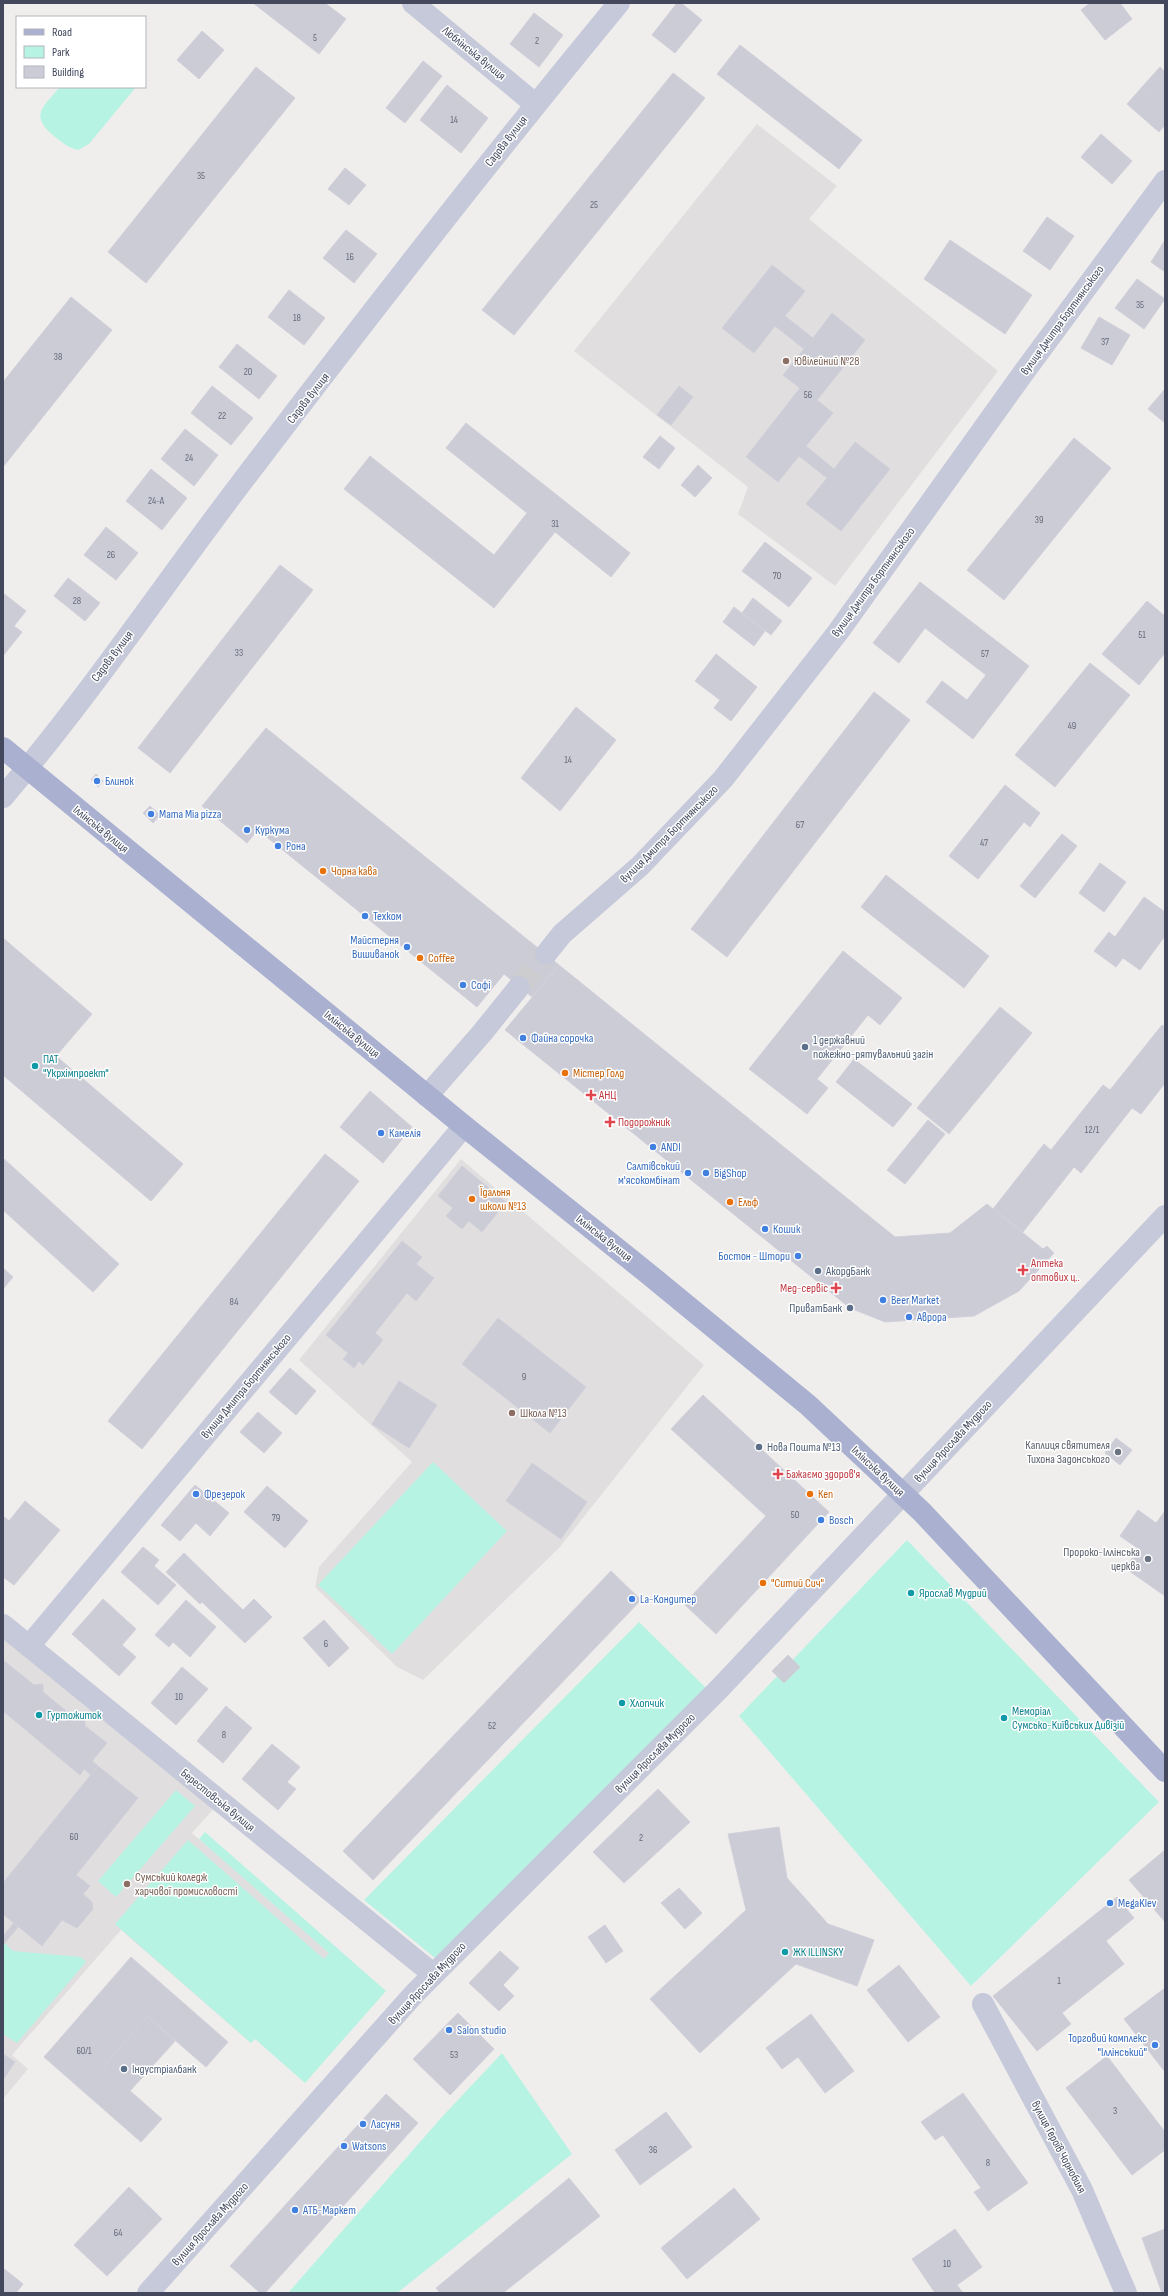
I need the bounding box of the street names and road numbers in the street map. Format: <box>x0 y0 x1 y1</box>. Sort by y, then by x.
street label: Люблінська вулиця <box>438 23 509 84</box>
street label: Садова вулиця <box>482 113 531 170</box>
street label: вулиця Дмитра Бортнянського <box>1017 262 1107 378</box>
street label: Садова вулиця <box>284 370 333 427</box>
street label: вулиця Дмитра Бортнянського <box>828 524 918 640</box>
street label: Садова вулиця <box>88 628 137 685</box>
street label: вулиця Дмитра Бортнянського <box>617 782 721 886</box>
street label: Іллінська вулиця <box>70 802 132 857</box>
street label: Іллінська вулиця <box>321 1007 383 1062</box>
street label: Іллінська вулиця <box>573 1212 635 1265</box>
street label: вулиця Дмитра Бортнянського <box>198 1331 295 1442</box>
street label: вулиця Ярослава Мудрого <box>911 1397 995 1486</box>
street label: Іллінська вулиця <box>848 1443 908 1500</box>
street label: вулиця Ярослава Мудрого <box>612 1710 699 1797</box>
street label: Берестовська вулиця <box>177 1766 258 1835</box>
street label: вулиця Ярослава Мудрого <box>385 1939 469 2028</box>
street label: вулиця Героїв Чорнобиля <box>1028 2098 1089 2196</box>
street label: вулиця Ярослава Мудрого <box>169 2179 252 2269</box>

